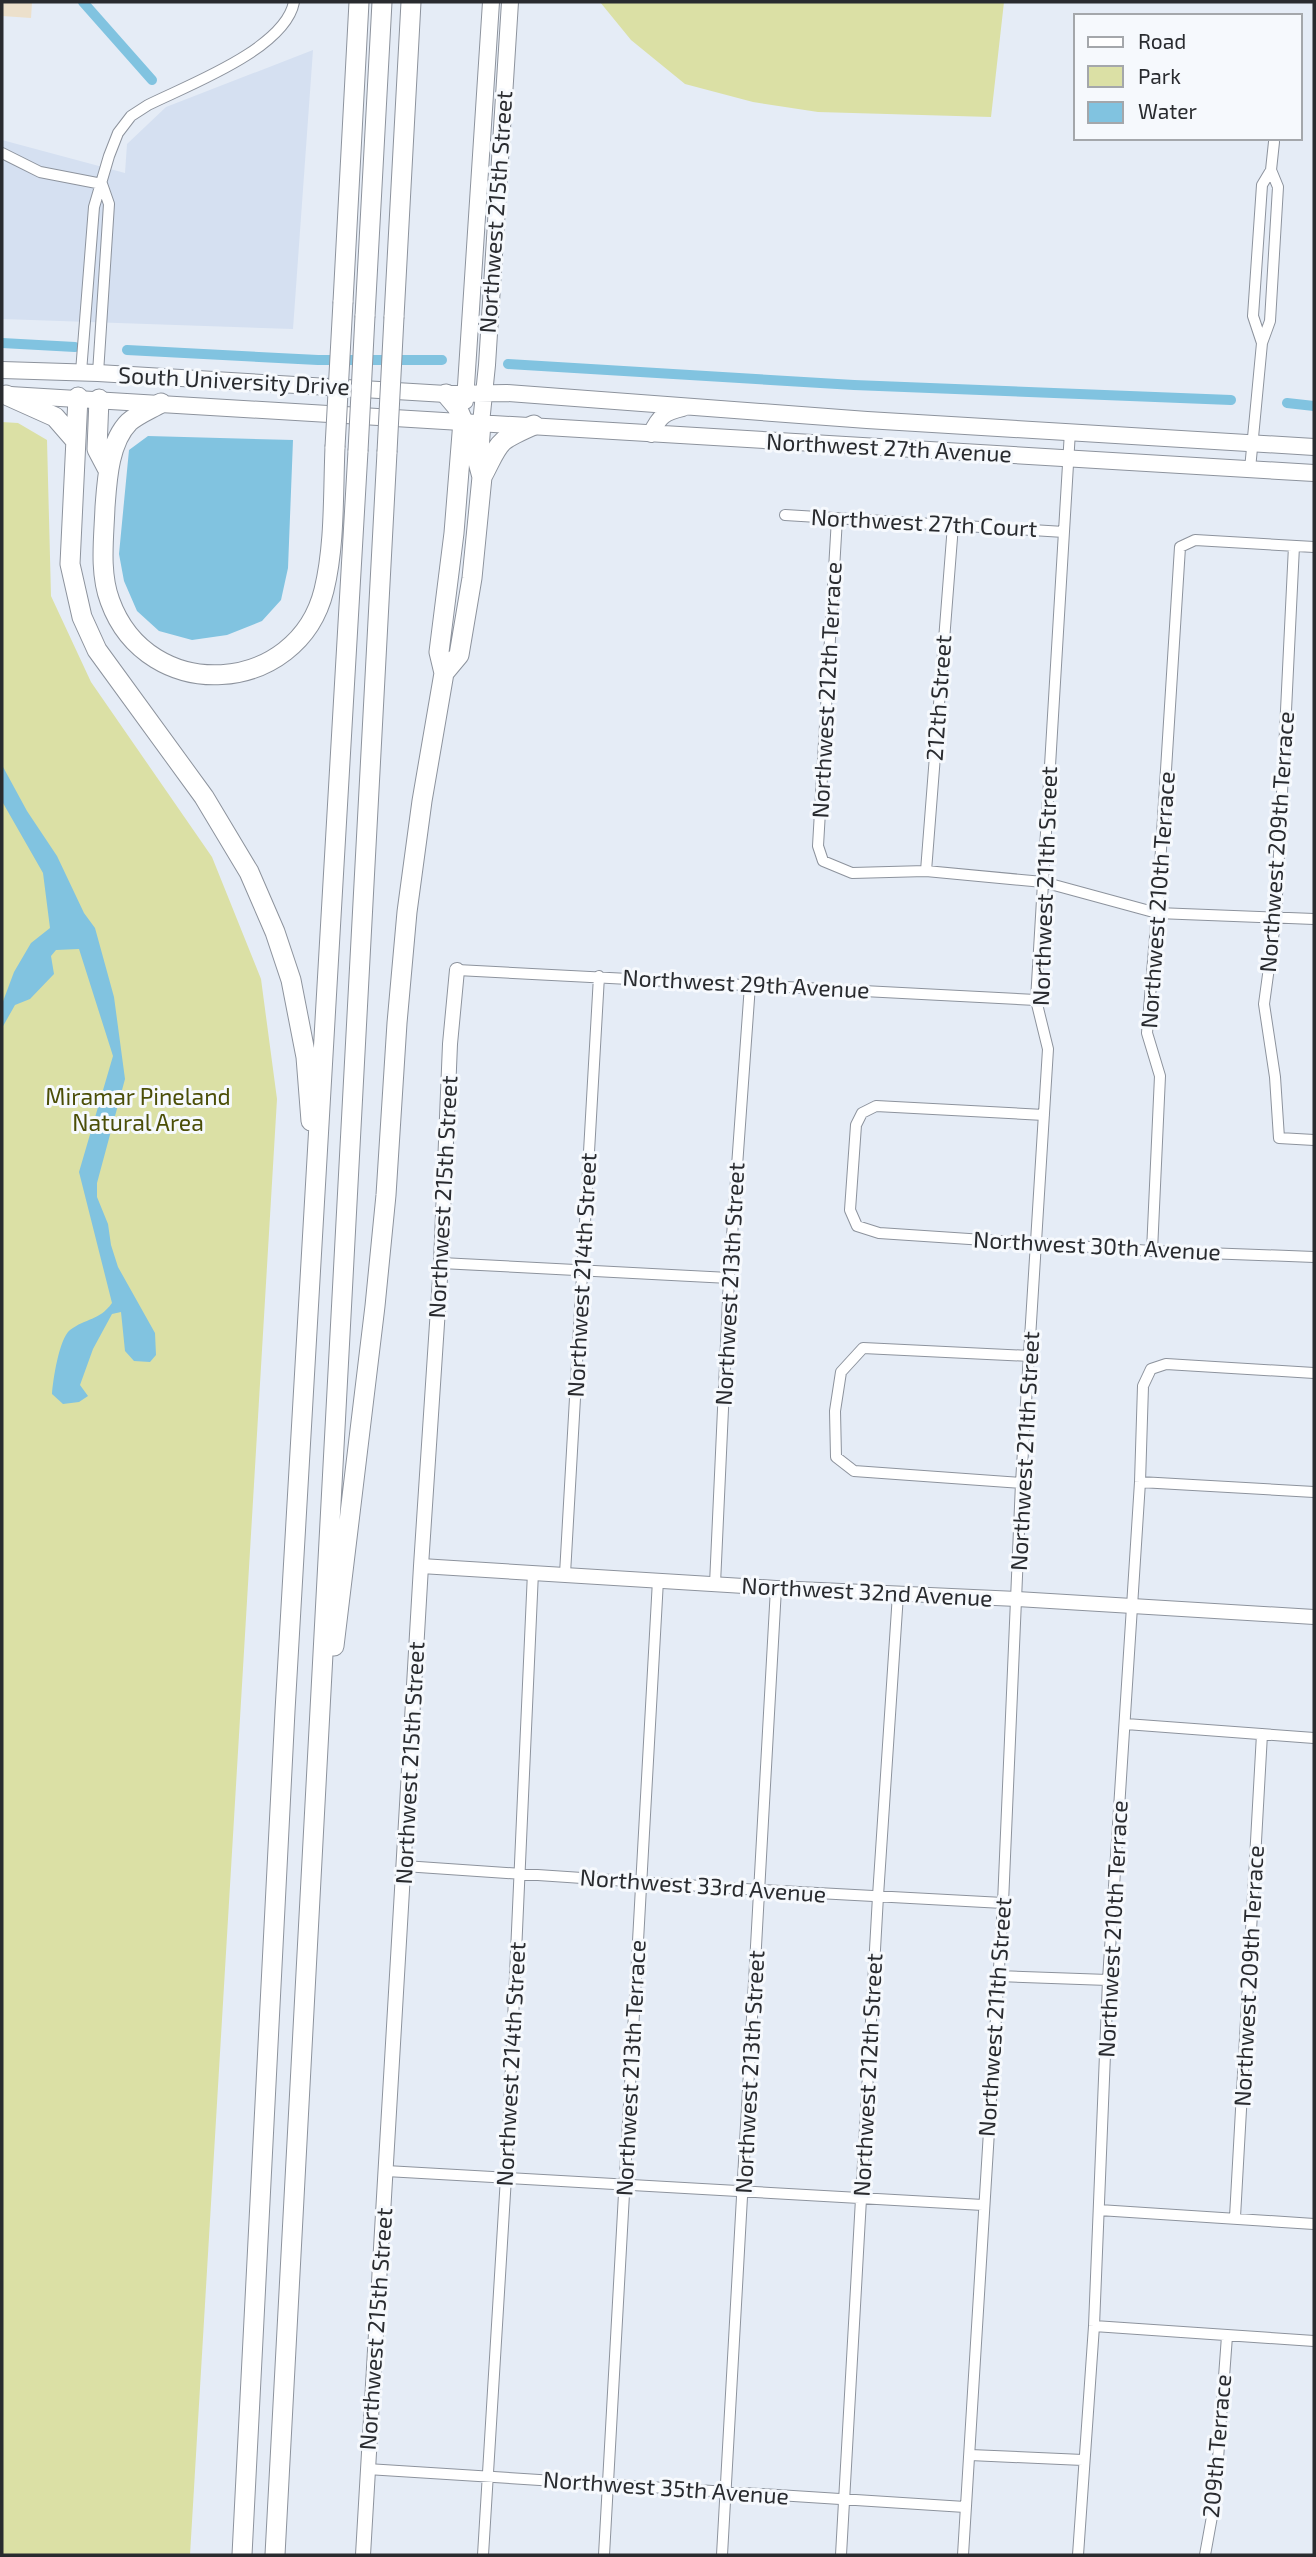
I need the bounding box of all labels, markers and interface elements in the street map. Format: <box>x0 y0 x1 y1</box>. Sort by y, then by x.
legend <box>1074 14 1302 140</box>
text: Road <box>1138 28 1186 53</box>
text: Park <box>1138 63 1181 88</box>
street label: Northwest 215th Street <box>473 90 517 334</box>
text: Water <box>1138 98 1197 123</box>
street label: South University Drive <box>118 360 351 400</box>
street label: Northwest 27th Avenue <box>766 427 1013 467</box>
street label: Northwest 27th Court <box>810 502 1038 542</box>
street label: Northwest 212th Terrace <box>805 561 847 819</box>
street label: 212th Street <box>920 634 956 762</box>
street label: Northwest 209th Terrace <box>1253 710 1299 973</box>
street label: Northwest 211th Street <box>1026 765 1062 1006</box>
street label: Northwest 210th Terrace <box>1134 770 1180 1029</box>
street label: Northwest 29th Avenue <box>622 963 870 1003</box>
street label: Northwest 215th Street <box>422 1075 462 1319</box>
park label: Miramar Pineland Natural Area <box>45 1082 231 1136</box>
street label: Northwest 214th Street <box>561 1152 601 1398</box>
street label: Northwest 213th Street <box>709 1161 749 1406</box>
street label: Northwest 30th Avenue <box>973 1225 1222 1265</box>
street label: Northwest 211th Street <box>1004 1330 1044 1571</box>
street label: Northwest 32nd Avenue <box>741 1570 993 1612</box>
street label: Northwest 215th Street <box>389 1641 429 1885</box>
street label: Northwest 210th Terrace <box>1091 1800 1133 2058</box>
street label: Northwest 209th Terrace <box>1227 1845 1269 2107</box>
street label: Northwest 33rd Avenue <box>579 1862 827 1908</box>
street label: Northwest 211th Street <box>972 1896 1016 2138</box>
street label: Northwest 213th Terrace <box>609 1939 651 2197</box>
street label: Northwest 214th Street <box>490 1941 530 2187</box>
street label: Northwest 213th Street <box>729 1949 769 2194</box>
street label: Northwest 212th Street <box>847 1952 887 2197</box>
street label: Northwest 215th Street <box>353 2207 397 2451</box>
street label: 209th Terrace <box>1196 2373 1236 2519</box>
street label: Northwest 35th Avenue <box>542 2464 790 2510</box>

